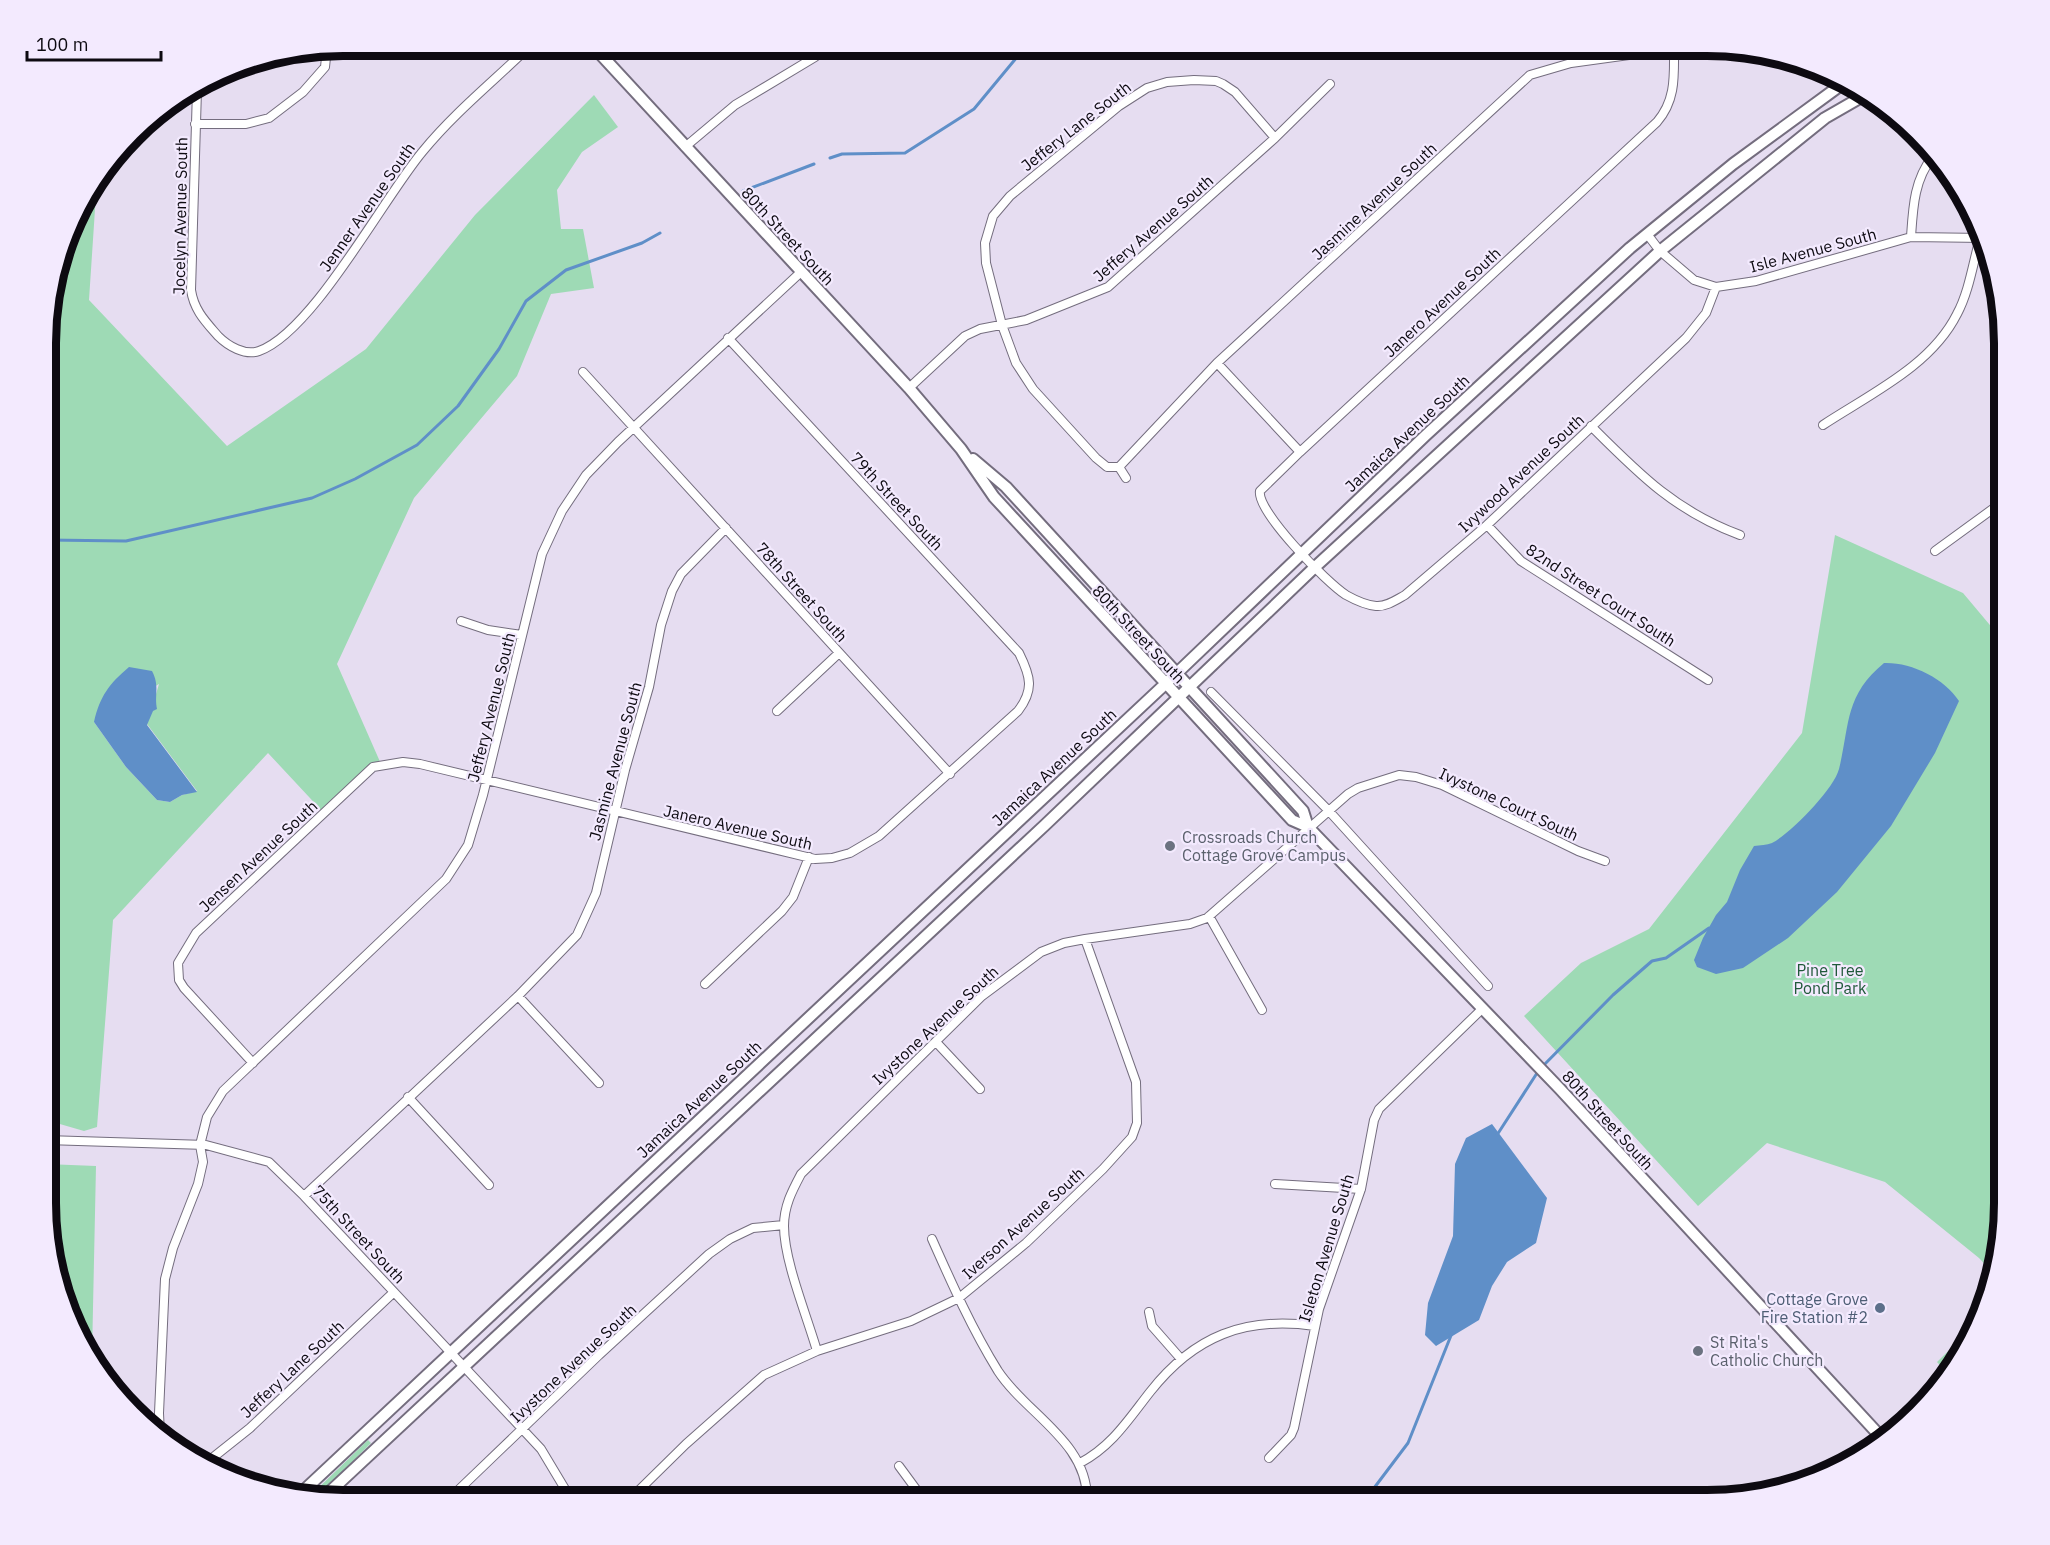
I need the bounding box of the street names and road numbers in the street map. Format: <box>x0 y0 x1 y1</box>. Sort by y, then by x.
street label: Jeffery Lane South <box>1017 77 1135 175</box>
street label: Jocelyn Avenue South <box>169 137 191 295</box>
street label: Jasmine Avenue South <box>1307 138 1441 264</box>
street label: Jenner Avenue South <box>315 139 419 275</box>
street label: Jeffery Avenue South <box>1089 170 1217 286</box>
street label: 80th Street South <box>737 183 839 289</box>
street label: Isle Avenue South <box>1747 223 1879 277</box>
street label: Janero Avenue South <box>1379 243 1505 361</box>
street label: Jamaica Avenue South <box>1341 370 1473 496</box>
street label: Ivywood Avenue South <box>1454 410 1588 536</box>
street label: 79th Street South <box>846 448 948 554</box>
street label: 78th Street South <box>752 538 852 646</box>
street label: 82nd Street Court South <box>1522 539 1680 651</box>
street label: 80th Street South <box>1088 581 1190 687</box>
street label: Jeffery Avenue South <box>463 630 519 784</box>
street label: Jasmine Avenue South <box>584 680 646 842</box>
street label: Jamaica Avenue South <box>988 704 1120 830</box>
street label: Ivystone Court South <box>1436 763 1582 845</box>
street label: Jensen Avenue South <box>195 796 321 916</box>
street label: Janero Avenue South <box>662 800 814 854</box>
street label: Ivystone Avenue South <box>868 961 1002 1089</box>
street label: Jamaica Avenue South <box>633 1036 765 1162</box>
street label: 80th Street South <box>1558 1066 1658 1174</box>
street label: Iverson Avenue South <box>958 1163 1088 1283</box>
street label: Isleton Avenue South <box>1294 1171 1358 1325</box>
street label: 75th Street South <box>308 1181 410 1287</box>
street label: Ivystone Avenue South <box>506 1299 640 1427</box>
street label: Jeffery Lane South <box>236 1316 348 1422</box>

